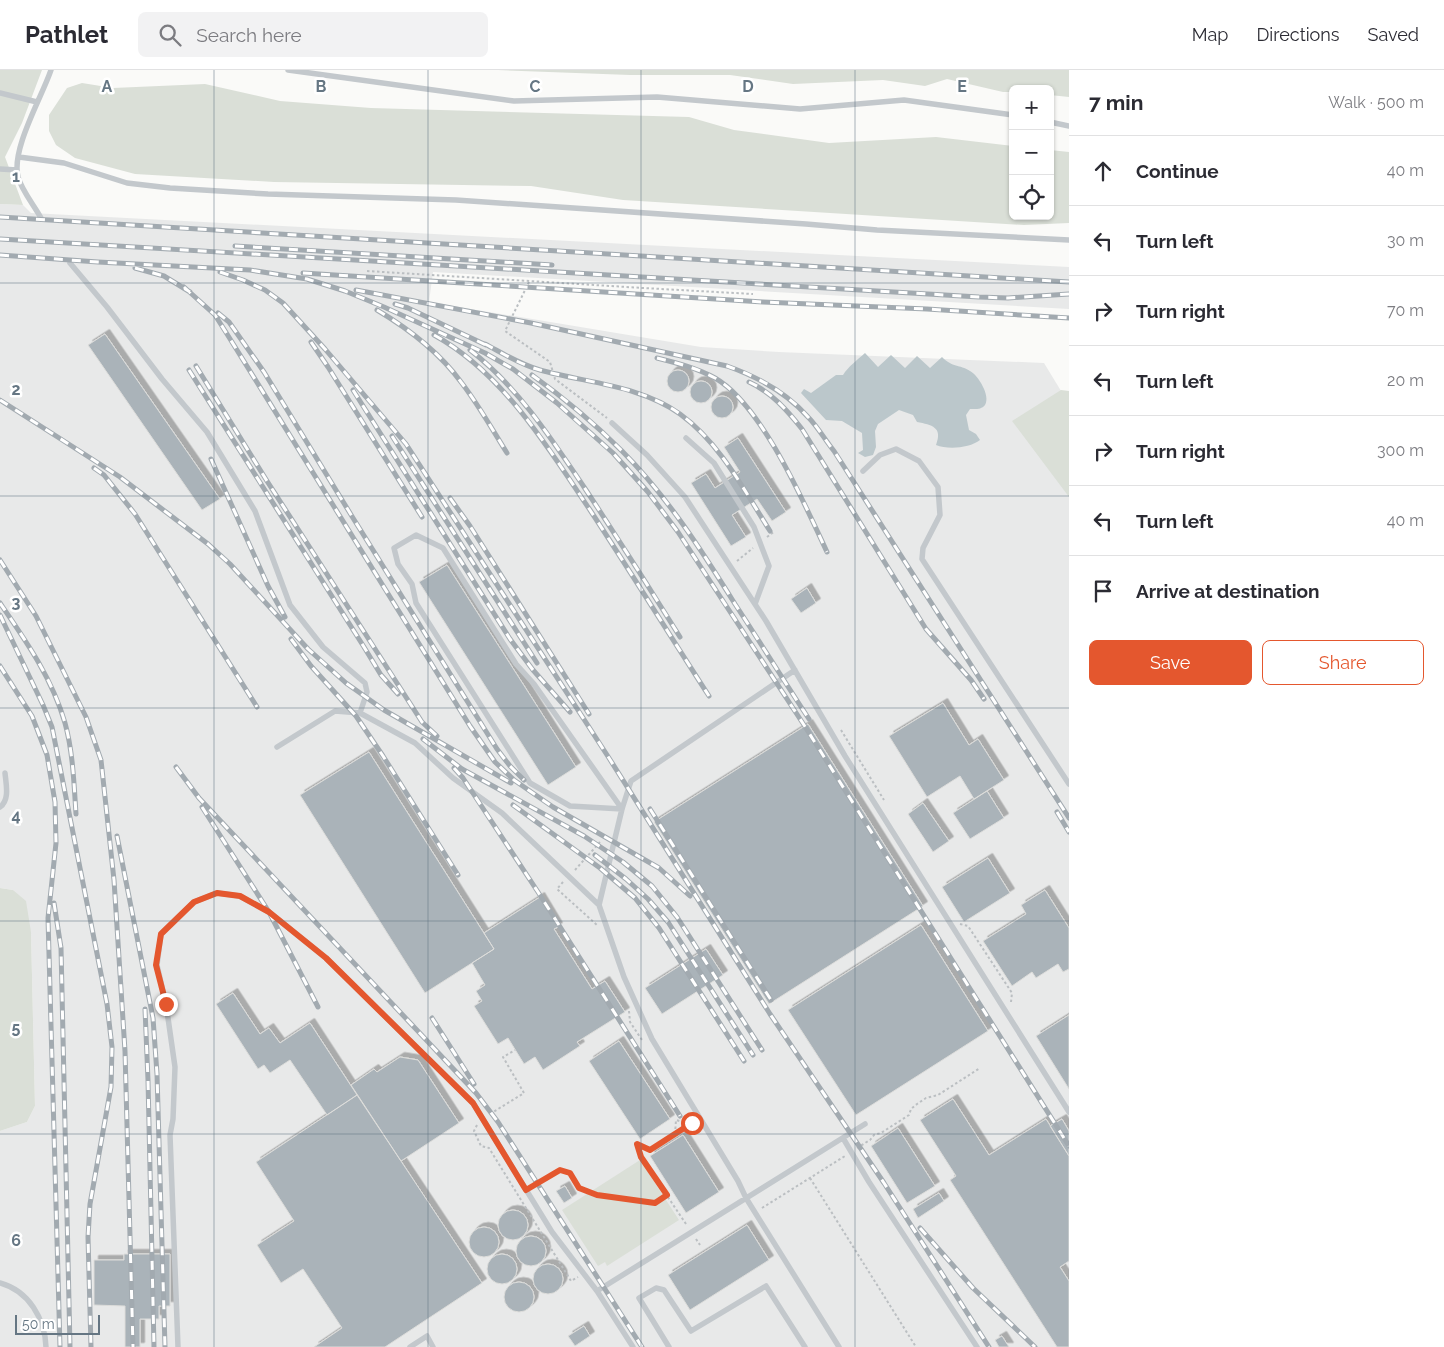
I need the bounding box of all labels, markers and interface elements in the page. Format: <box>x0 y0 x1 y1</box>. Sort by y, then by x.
search box <box>138 12 488 57</box>
text: Pathlet <box>25 20 108 49</box>
icon: search <box>156 21 184 49</box>
text: Search here <box>196 24 302 46</box>
text: Map <box>1192 24 1228 45</box>
text: Directions <box>1256 24 1340 45</box>
text: Saved <box>1368 24 1419 45</box>
text: A <box>102 77 113 96</box>
text: B <box>316 77 327 96</box>
text: C <box>530 77 541 96</box>
text: D <box>742 77 754 96</box>
text: E <box>957 77 967 96</box>
map controls <box>1009 85 1054 220</box>
button: + <box>1009 85 1054 130</box>
text: 7 min <box>1089 90 1143 115</box>
text: Walk · 500 m <box>1328 93 1424 112</box>
button: − <box>1009 130 1054 175</box>
icon: ahead <box>1089 157 1117 185</box>
text: Continue <box>1136 160 1219 182</box>
text: 40 m <box>1387 161 1424 180</box>
text: 1 <box>12 167 20 186</box>
button: locate <box>1009 175 1054 220</box>
icon: left <box>1089 227 1117 255</box>
text: Turn left <box>1136 230 1213 252</box>
text: 30 m <box>1387 231 1424 250</box>
icon: right <box>1089 297 1117 325</box>
text: Turn right <box>1136 300 1225 322</box>
text: 70 m <box>1387 301 1424 320</box>
icon: left <box>1089 367 1117 395</box>
text: Turn left <box>1136 370 1213 392</box>
text: 20 m <box>1387 371 1424 390</box>
text: 2 <box>11 380 21 399</box>
icon: right <box>1089 437 1117 465</box>
text: Turn right <box>1136 440 1225 462</box>
text: 300 m <box>1377 441 1424 460</box>
icon: left <box>1089 507 1117 535</box>
text: Turn left <box>1136 510 1213 532</box>
text: 40 m <box>1387 511 1424 530</box>
icon: arrive <box>1089 577 1117 605</box>
text: Arrive at destination <box>1136 580 1320 602</box>
text: 3 <box>12 593 21 612</box>
button: Save <box>1089 640 1252 685</box>
button: Share <box>1262 640 1424 685</box>
text: 4 <box>11 806 21 825</box>
route end <box>155 993 178 1016</box>
text: 5 <box>12 1018 21 1037</box>
route start <box>681 1112 704 1135</box>
text: 6 <box>11 1231 21 1250</box>
scale bar <box>15 1312 100 1335</box>
text: 50 m <box>22 1316 55 1332</box>

